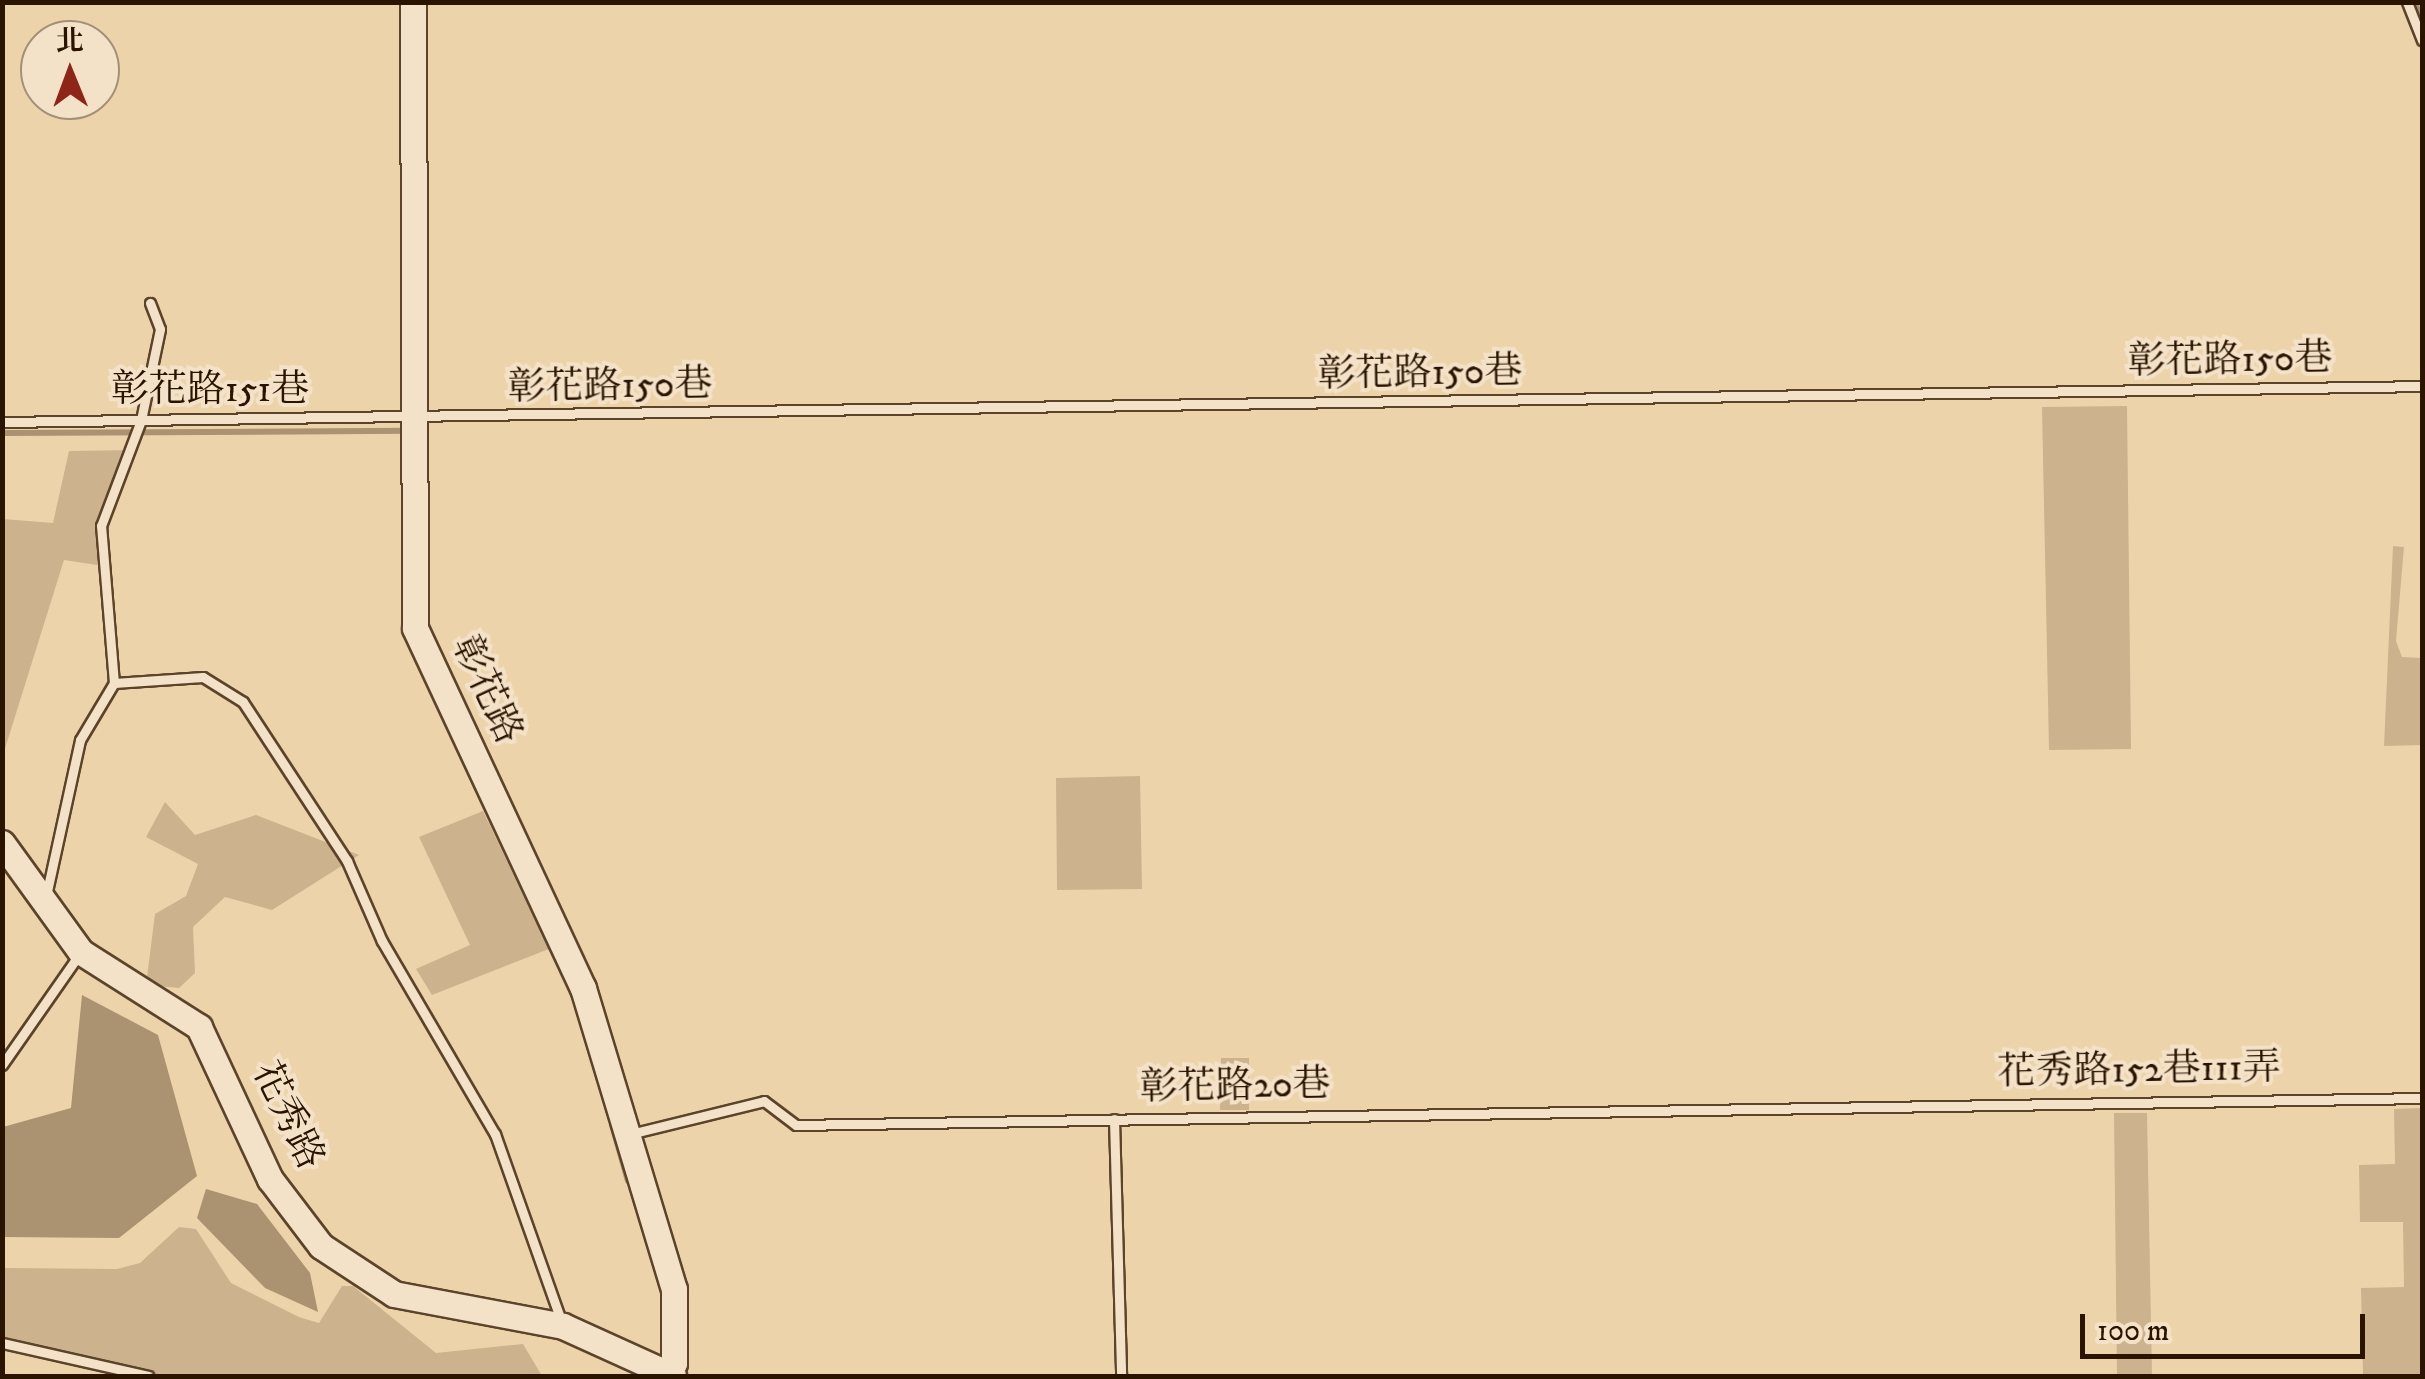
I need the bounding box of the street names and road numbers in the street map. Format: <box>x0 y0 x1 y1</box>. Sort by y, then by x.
street label: 彰花路150巷 <box>2127 336 2333 386</box>
street label: 彰花路150巷 <box>1317 349 1523 399</box>
street label: 彰花路150巷 <box>507 362 713 412</box>
street label: 彰花路151巷 <box>111 368 309 414</box>
street label: 彰花路 <box>441 629 531 751</box>
street label: 花秀路152巷111弄 <box>1997 1046 2281 1096</box>
street label: 花秀路 <box>242 1055 332 1177</box>
street label: 彰花路20巷 <box>1139 1063 1331 1111</box>

